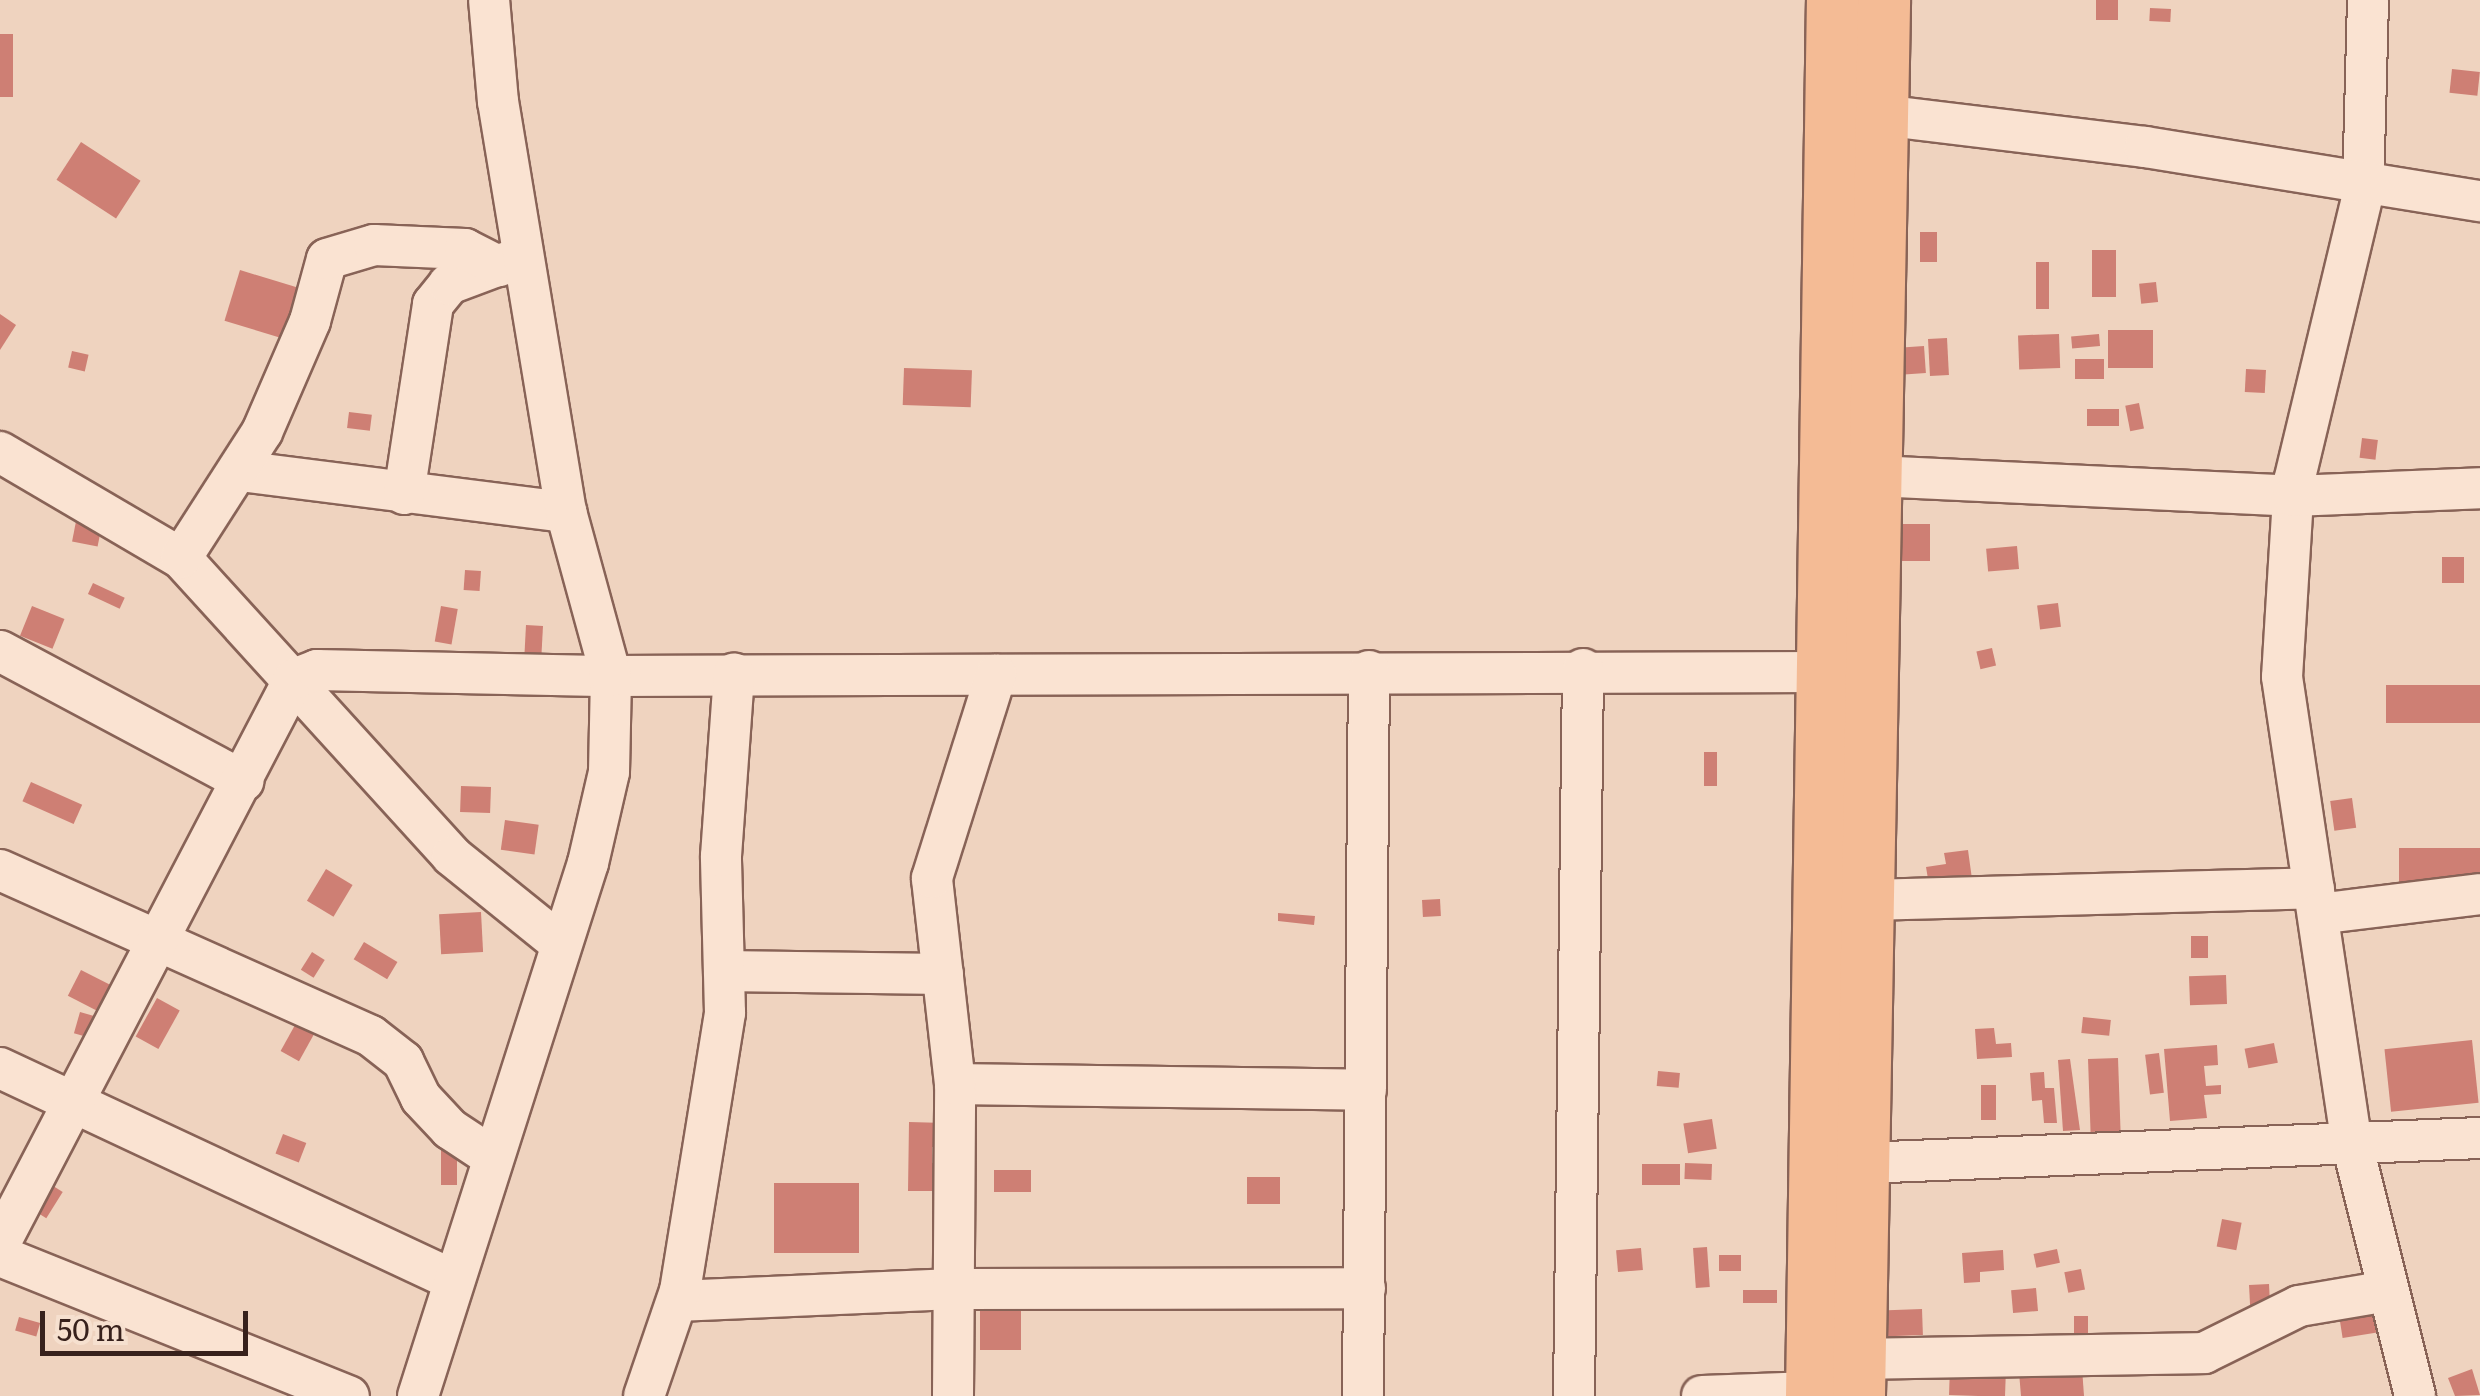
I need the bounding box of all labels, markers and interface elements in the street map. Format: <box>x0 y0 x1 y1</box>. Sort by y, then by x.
scale bar <box>45 1291 252 1353</box>
text: 50 m <box>57 1306 125 1350</box>

